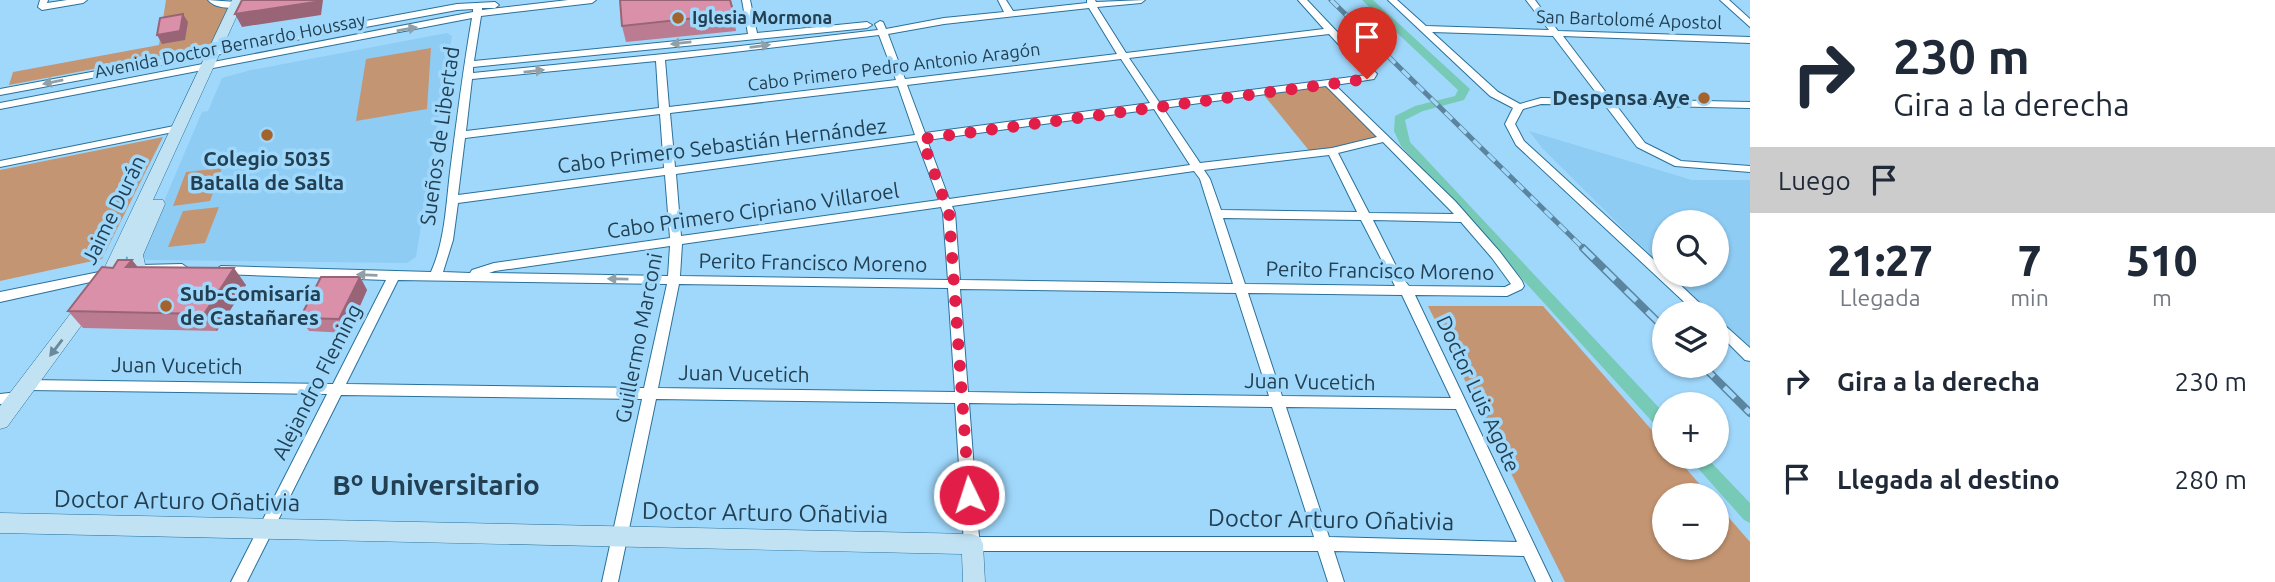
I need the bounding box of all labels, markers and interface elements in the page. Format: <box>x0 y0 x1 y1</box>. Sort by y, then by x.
street label: San Bartolomé Apostol <box>1536 6 1723 32</box>
place label: Iglesia Mormona <box>692 7 832 27</box>
pin <box>1337 7 1397 79</box>
street label: Avenida Doctor Bernardo Houssay <box>93 9 367 81</box>
marker: Iglesia Mormona <box>670 10 686 26</box>
icon: arrive <box>1348 18 1386 56</box>
one-way arrow <box>396 23 418 34</box>
icon: right <box>1778 28 1869 119</box>
text: 230 m <box>1893 28 2030 83</box>
one-way arrow <box>670 38 692 49</box>
street label: Cabo Primero Pedro Antonio Aragón <box>747 38 1041 94</box>
one-way arrow <box>749 41 771 52</box>
street label: Sueños de Libertad <box>415 45 463 227</box>
one-way arrow <box>523 66 545 77</box>
one-way arrow <box>42 77 64 88</box>
place label: Despensa Aye <box>1552 85 1690 109</box>
text: Gira a la derecha <box>1893 86 2130 122</box>
marker: Despensa Aye <box>1696 90 1712 106</box>
street label: Cabo Primero Sebastián Hernández <box>556 113 888 177</box>
marker: Colegio 5035 Batalla de Salta <box>259 127 275 143</box>
place label: Colegio 5035 Batalla de Salta <box>190 146 344 194</box>
street label: Jaime Durán <box>76 151 150 268</box>
icon: arrive <box>1865 161 1903 199</box>
text: Luego <box>1778 166 1851 195</box>
street label: Cabo Primero Cipriano Villaroel <box>605 178 901 242</box>
map controls <box>1652 210 1729 560</box>
button: search <box>1652 210 1729 287</box>
text: 21:27 <box>1828 237 1933 284</box>
text: 7 <box>2018 237 2041 284</box>
text: 510 <box>2126 237 2197 284</box>
street label: Perito Francisco Moreno <box>699 248 928 276</box>
street label: Guillermo Marconi <box>610 251 666 425</box>
street label: Perito Francisco Moreno <box>1266 256 1495 284</box>
one-way arrow <box>355 269 377 280</box>
one-way arrow <box>606 273 628 285</box>
place label: Sub-Comisaría de Castañares <box>180 281 321 329</box>
text: Llegada <box>1840 285 1920 310</box>
text: min <box>2010 285 2049 310</box>
text: m <box>2152 285 2172 310</box>
marker: Sub-Comisaría de Castañares <box>158 298 174 314</box>
street label: Alejandro Fleming <box>267 300 366 463</box>
button: layers <box>1652 301 1729 378</box>
street label: Doctor Luis Agote <box>1432 312 1526 476</box>
one-way arrow <box>48 339 63 357</box>
street label: Juan Vucetich <box>111 352 243 378</box>
street label: Juan Vucetich <box>678 360 810 386</box>
icon: right <box>1778 362 1816 400</box>
text: Gira a la derecha <box>1837 367 2040 396</box>
text: 230 m <box>2175 367 2247 396</box>
street label: Juan Vucetich <box>1244 368 1376 394</box>
button: + <box>1652 392 1729 469</box>
position arrow <box>932 458 1006 532</box>
icon: arrive <box>1778 460 1816 498</box>
text: Llegada al destino <box>1837 465 2060 494</box>
text: 280 m <box>2175 465 2247 494</box>
district label: Bº Universitario <box>332 469 540 500</box>
button: − <box>1652 483 1729 560</box>
street label: Doctor Arturo Oñativia <box>54 485 300 516</box>
street label: Doctor Arturo Oñativia <box>642 497 888 528</box>
street label: Doctor Arturo Oñativia <box>1208 504 1454 535</box>

